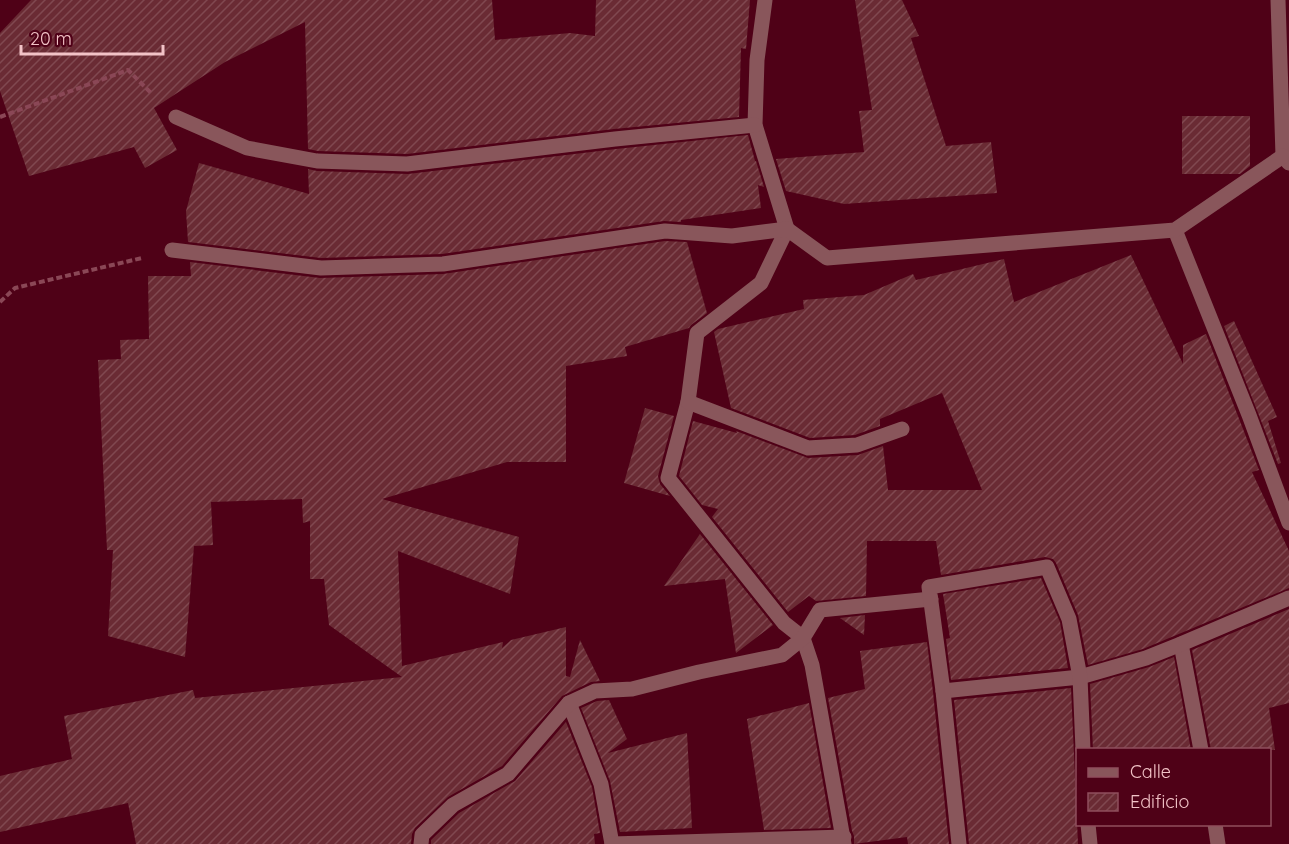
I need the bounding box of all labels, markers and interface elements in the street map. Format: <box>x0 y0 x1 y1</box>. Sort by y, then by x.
scale bar <box>21 18 164 56</box>
text: 20 m <box>30 27 72 50</box>
legend <box>1076 748 1271 826</box>
text: Calle <box>1130 760 1171 783</box>
text: Edificio <box>1130 790 1189 813</box>

